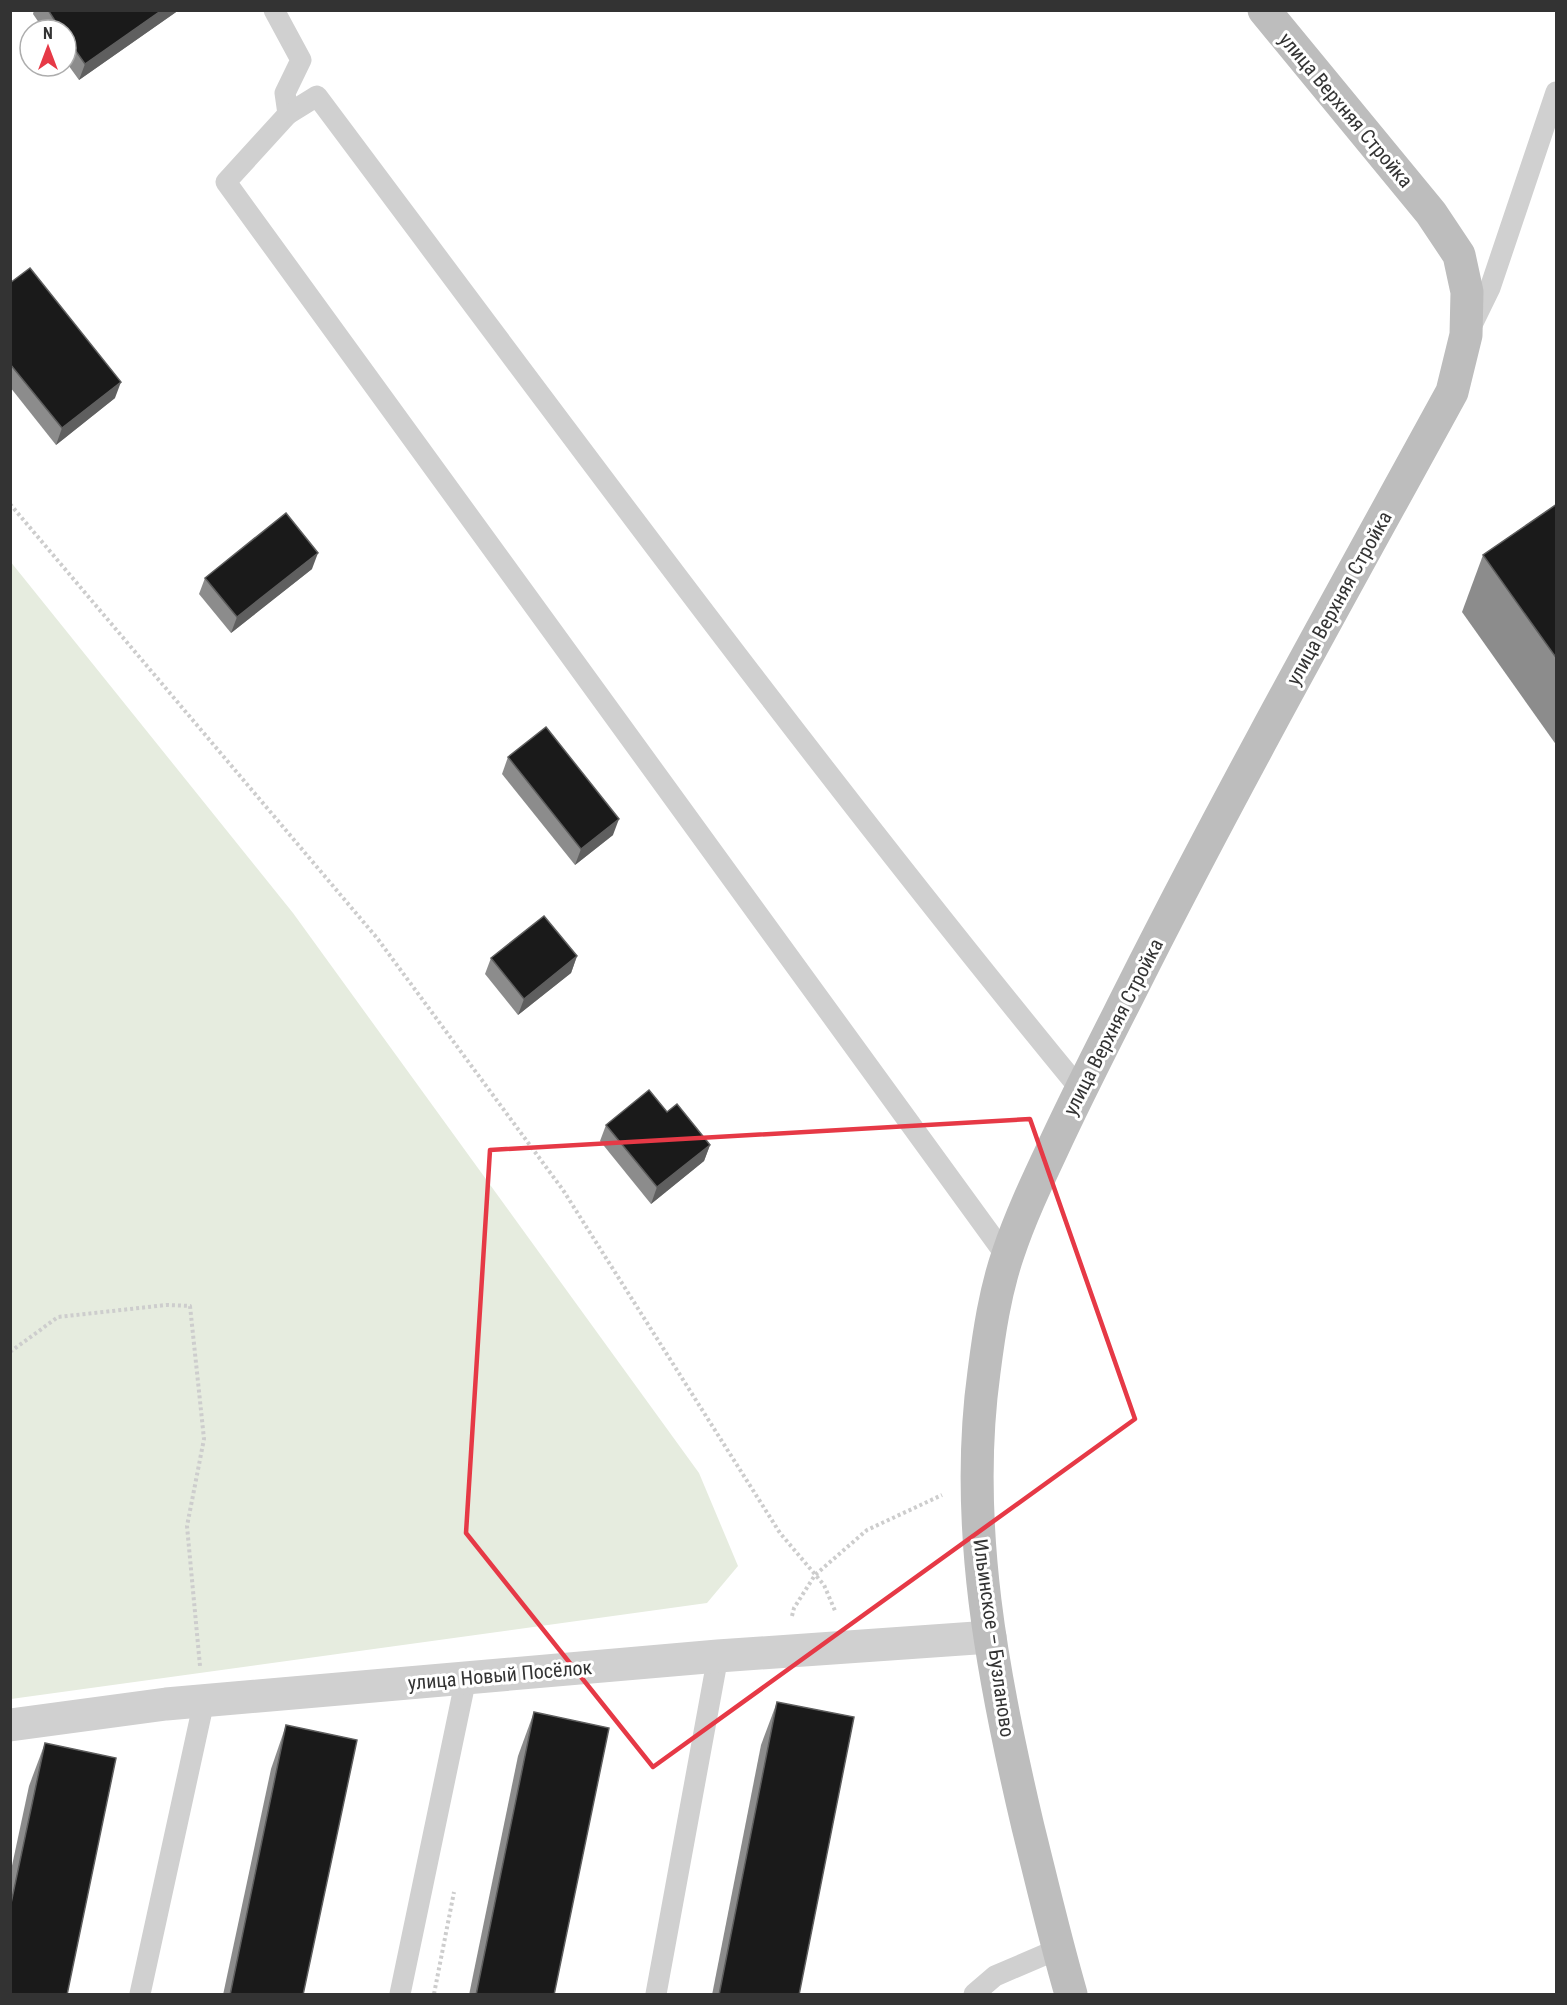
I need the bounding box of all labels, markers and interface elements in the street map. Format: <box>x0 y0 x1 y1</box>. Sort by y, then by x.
north arrow <box>18 18 78 78</box>
text: N <box>43 24 53 43</box>
street label: улица Верхняя Стройка <box>1274 28 1418 192</box>
street label: улица Верхняя Стройка <box>1281 507 1397 689</box>
street label: улица Верхняя Стройка <box>1058 935 1168 1119</box>
street label: Ильинское – Бузланово <box>968 1537 1020 1739</box>
street label: улица Новый Посёлок <box>407 1655 593 1695</box>

